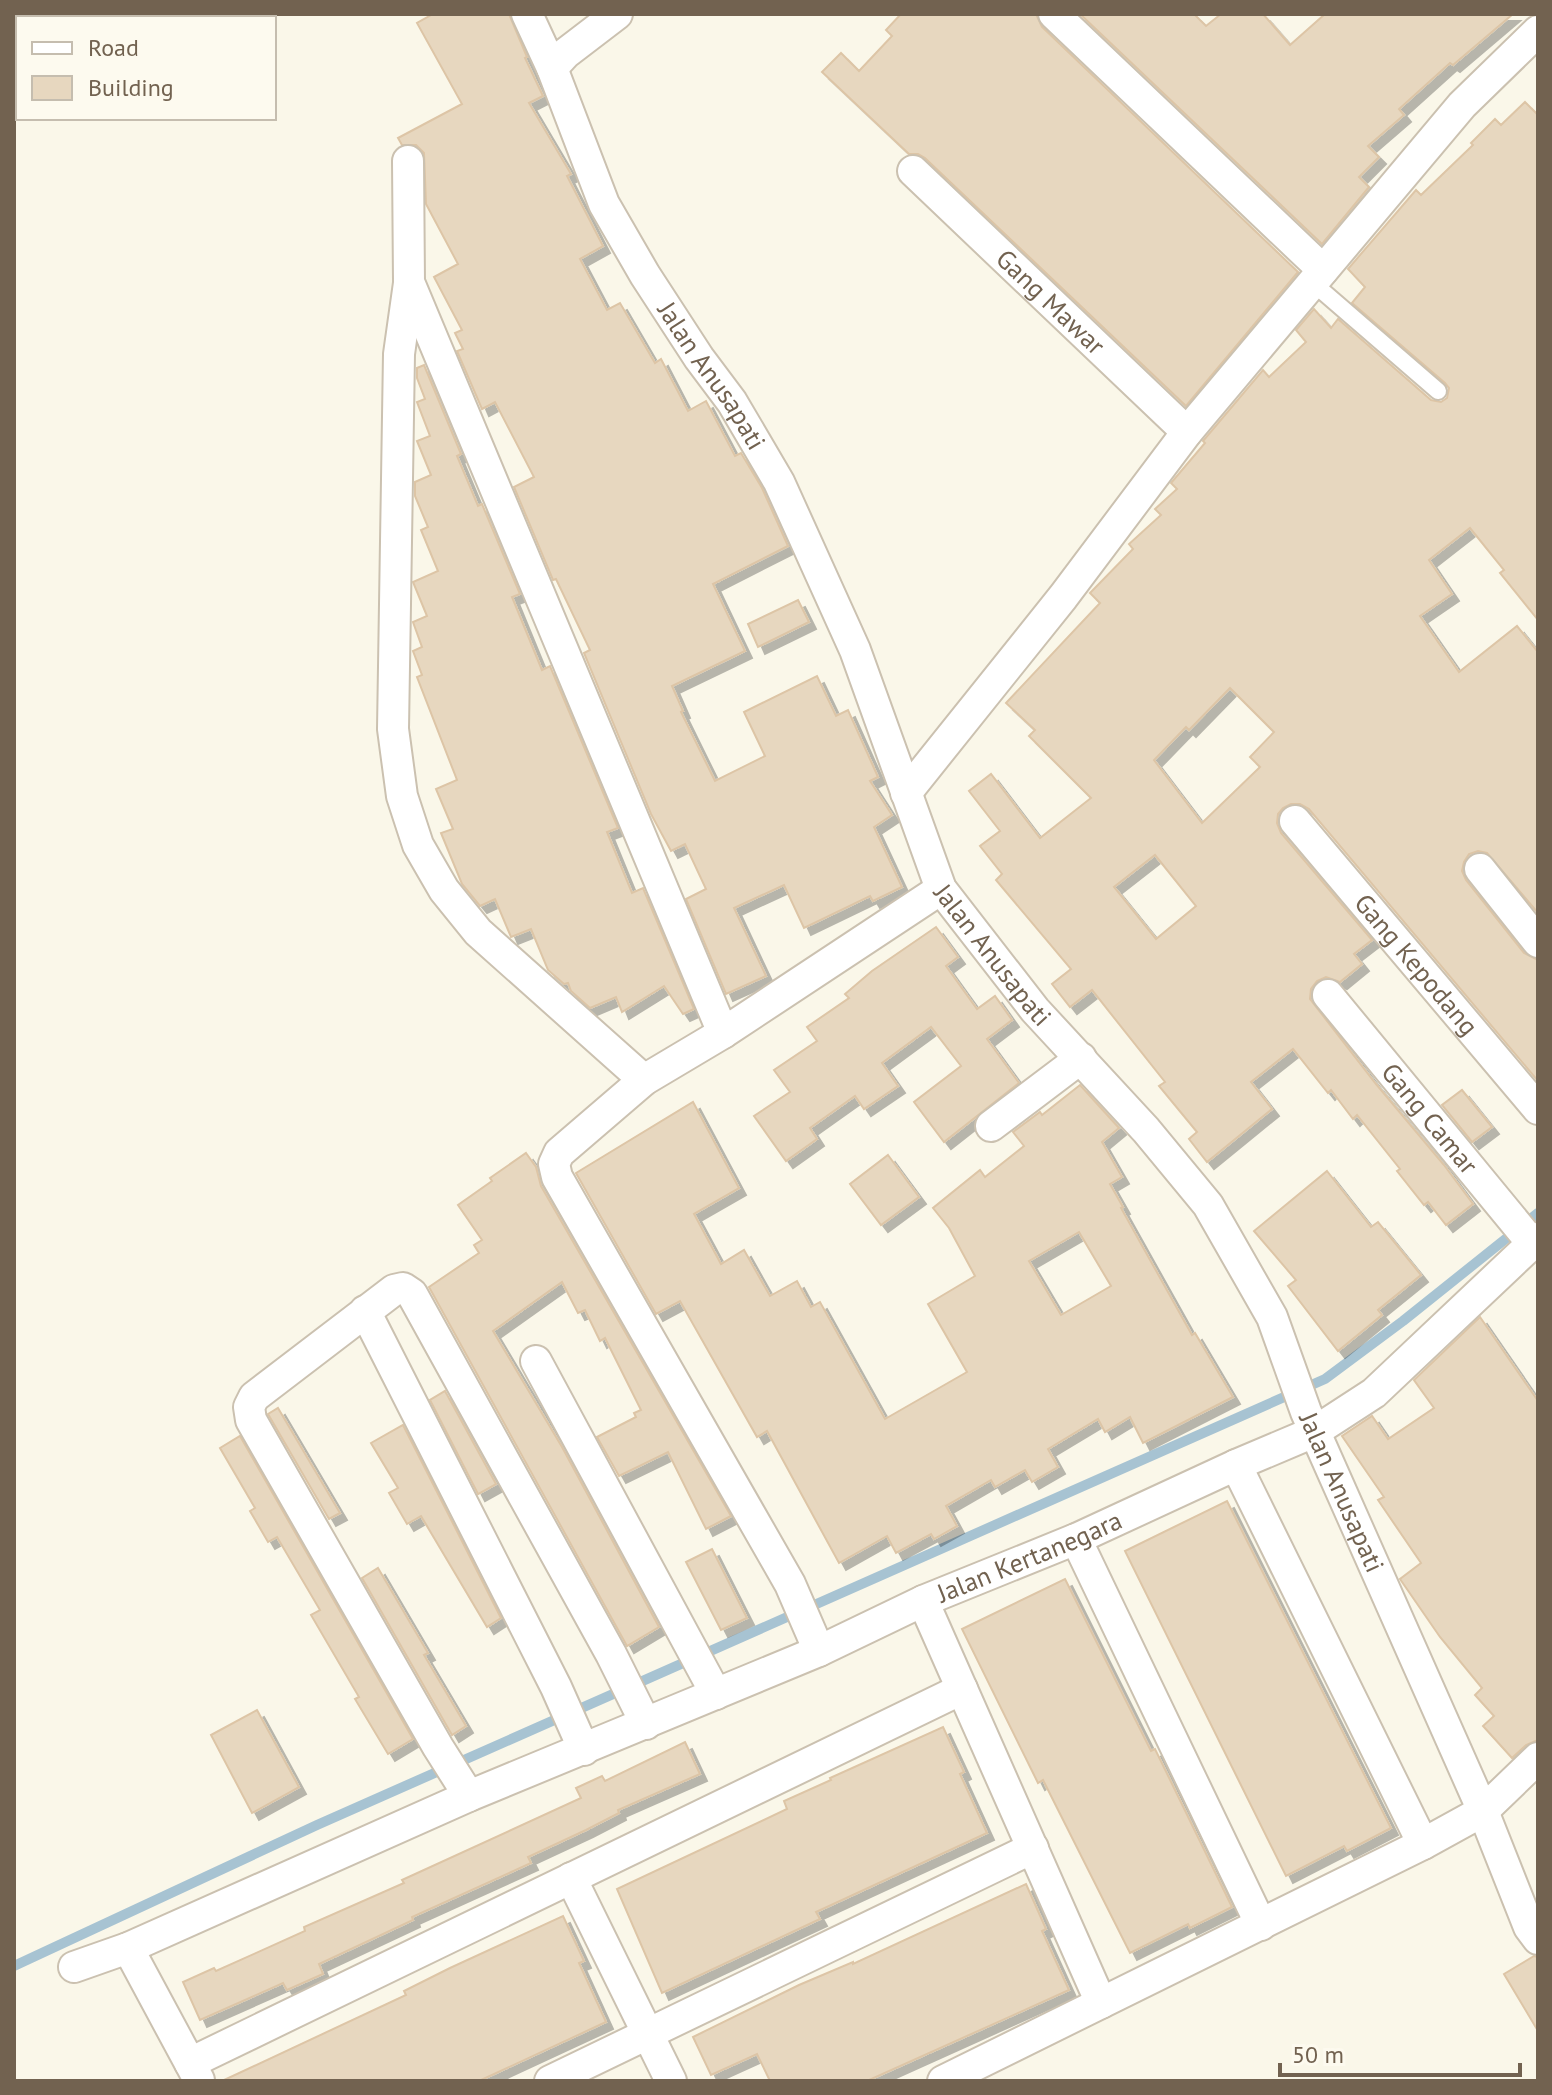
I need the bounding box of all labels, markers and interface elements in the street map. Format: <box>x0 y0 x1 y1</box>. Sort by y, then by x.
legend <box>16 16 276 120</box>
text: Road <box>88 32 139 63</box>
text: Building <box>88 72 174 103</box>
street label: Gang Mawar <box>989 242 1112 361</box>
street label: Jalan Anusapati <box>650 294 773 455</box>
street label: Jalan Anusapati <box>927 876 1058 1033</box>
street label: Gang Kepodang <box>1348 887 1486 1042</box>
street label: Gang Camar <box>1375 1056 1485 1181</box>
street label: Jalan Anusapati <box>1292 1406 1392 1577</box>
street label: Jalan Kertanegara <box>931 1503 1127 1610</box>
scale bar <box>1280 2027 1520 2077</box>
text: 50 m <box>1292 2039 1344 2070</box>

